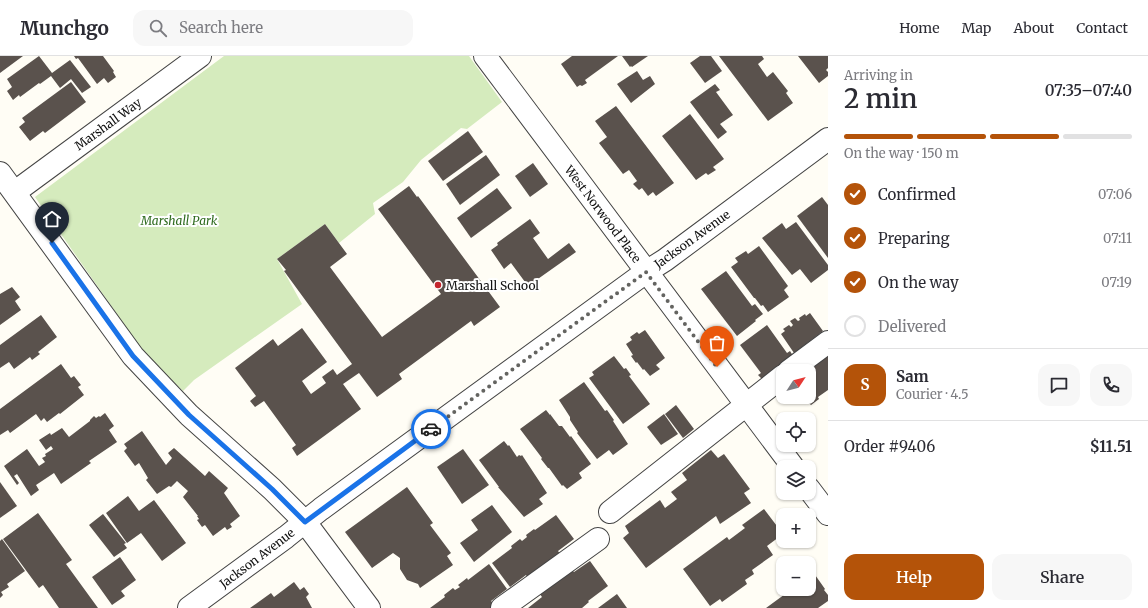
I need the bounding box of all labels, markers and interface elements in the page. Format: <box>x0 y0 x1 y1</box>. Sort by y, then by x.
search box <box>133 10 413 46</box>
text: Munchgo <box>20 16 109 40</box>
icon: search <box>147 17 169 39</box>
text: Search here <box>179 18 263 37</box>
text: Home <box>899 19 940 37</box>
text: Map <box>962 19 991 37</box>
text: About <box>1013 19 1054 37</box>
text: Contact <box>1076 19 1128 37</box>
text: Arriving in <box>844 67 913 84</box>
text: 07:35–07:40 <box>1045 81 1132 100</box>
text: 2 min <box>844 82 917 115</box>
street label: Marshall Way <box>72 95 144 153</box>
text: On the way · 150 m <box>844 145 959 162</box>
street label: West Norwood Place <box>561 162 644 266</box>
icon: check <box>844 183 866 205</box>
text: Confirmed <box>878 185 956 204</box>
text: 07:06 <box>1098 186 1132 203</box>
pin <box>35 202 69 243</box>
street label: Jackson Avenue <box>650 207 733 272</box>
icon: home <box>41 208 63 230</box>
park label: Marshall Park <box>140 213 218 228</box>
icon: check <box>844 227 866 249</box>
text: Preparing <box>878 229 950 248</box>
text: 07:11 <box>1103 230 1132 247</box>
icon: check <box>844 271 866 293</box>
text: On the way <box>878 273 959 292</box>
text: 07:19 <box>1101 274 1132 291</box>
place label: Marshall School <box>446 278 539 293</box>
marker: Marshall School <box>433 280 443 290</box>
text: Delivered <box>878 317 946 336</box>
pin <box>700 326 734 367</box>
icon: bag <box>706 332 728 354</box>
north arrow <box>776 364 816 404</box>
map controls <box>776 364 816 596</box>
button: chat <box>1038 364 1080 406</box>
button: phone <box>1090 364 1132 406</box>
text: Sam <box>896 367 929 386</box>
text: S <box>860 375 870 394</box>
text: Courier · 4.5 <box>896 386 969 403</box>
courier <box>411 409 451 449</box>
button: locate <box>776 412 816 452</box>
icon: car <box>420 418 442 440</box>
text: Order #9406 <box>844 437 935 456</box>
text: $11.51 <box>1090 437 1132 456</box>
button: layers <box>776 460 816 500</box>
button: + <box>776 508 816 548</box>
street label: Jackson Avenue <box>216 525 297 592</box>
button: Help <box>844 554 984 600</box>
button: Share <box>992 554 1132 600</box>
button: − <box>776 556 816 596</box>

